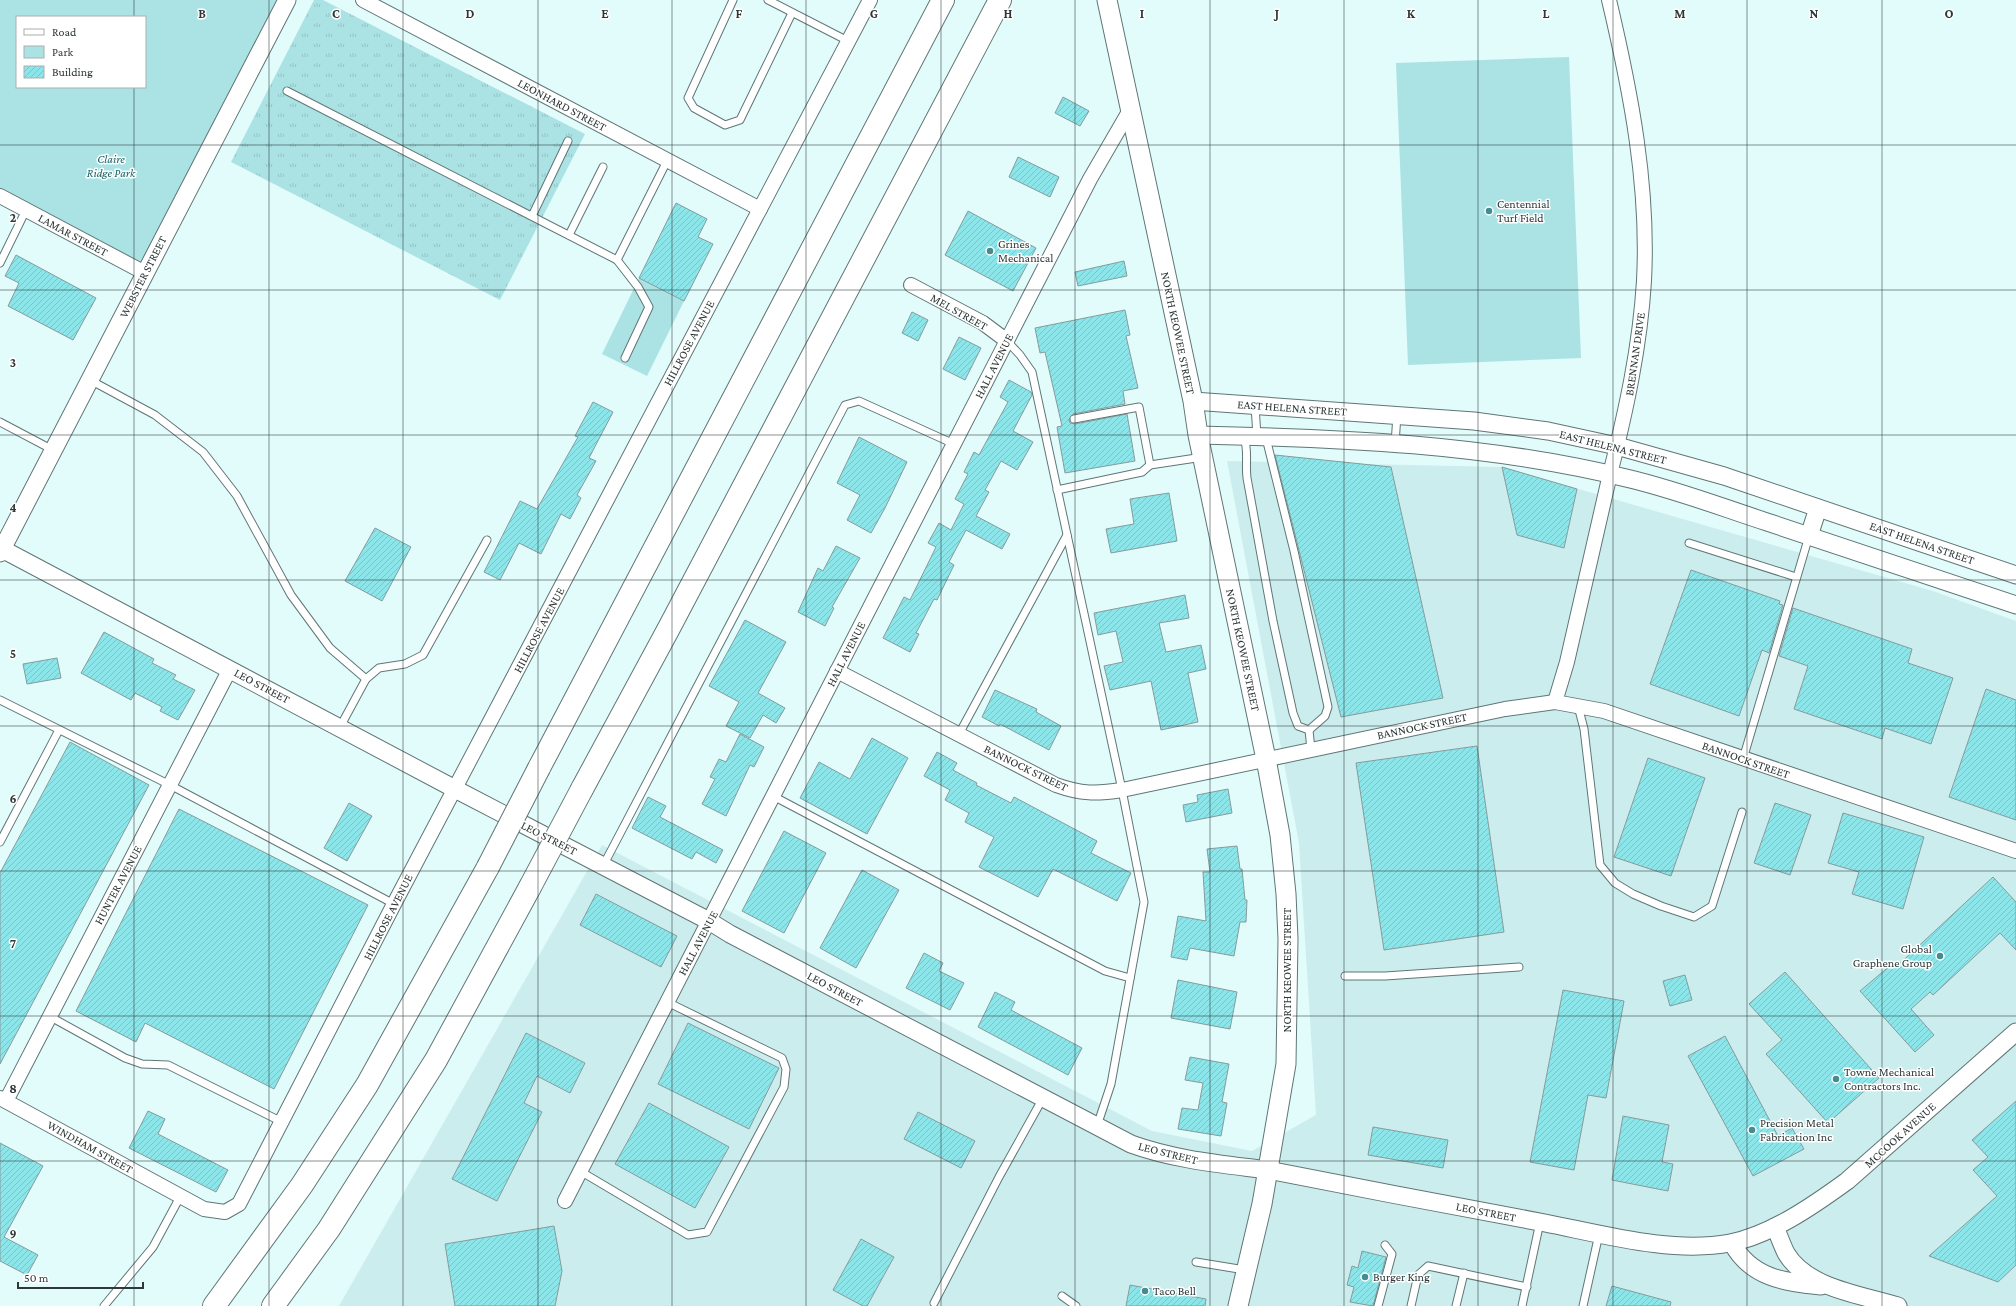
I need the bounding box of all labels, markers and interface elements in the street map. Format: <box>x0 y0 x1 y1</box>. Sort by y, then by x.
text: B <box>198 6 206 21</box>
text: C <box>332 6 340 21</box>
text: D <box>466 6 475 21</box>
text: E <box>601 6 609 21</box>
text: F <box>736 6 743 21</box>
text: G <box>870 6 878 21</box>
text: H <box>1004 6 1013 21</box>
text: I <box>1140 6 1144 21</box>
text: J <box>1273 6 1279 21</box>
text: K <box>1407 6 1416 21</box>
text: L <box>1543 6 1550 21</box>
text: M <box>1674 6 1686 21</box>
text: N <box>1810 6 1819 21</box>
text: O <box>1945 6 1954 21</box>
legend <box>16 16 146 88</box>
text: Road <box>52 25 77 39</box>
text: Park <box>52 45 74 59</box>
text: Building <box>52 65 93 79</box>
street label: LEONHARD STREET <box>515 76 609 134</box>
park label: Claire Ridge Park <box>87 152 136 180</box>
place label: Centennial Turf Field <box>1497 197 1550 225</box>
marker: Centennial Turf Field <box>1484 206 1494 216</box>
text: 2 <box>10 210 17 225</box>
street label: LAMAR STREET <box>36 211 111 259</box>
street label: WEBSTER STREET <box>116 233 170 320</box>
place label: Grines Mechanical <box>998 237 1053 265</box>
marker: Grines Mechanical <box>985 246 995 256</box>
street label: NORTH KEOWEE STREET <box>1158 271 1198 396</box>
street label: MEL STREET <box>928 291 990 334</box>
street label: HILLROSE AVENUE <box>661 298 718 388</box>
street label: BRENNAN DRIVE <box>1622 311 1648 397</box>
street label: HALL AVENUE <box>972 331 1017 401</box>
text: 3 <box>10 355 16 370</box>
street label: EAST HELENA STREET <box>1237 397 1348 419</box>
street label: EAST HELENA STREET <box>1558 427 1668 467</box>
text: 4 <box>9 500 17 515</box>
street label: EAST HELENA STREET <box>1868 519 1977 568</box>
street label: HILLROSE AVENUE <box>511 585 568 675</box>
street label: NORTH KEOWEE STREET <box>1223 588 1263 713</box>
street label: HALL AVENUE <box>824 619 869 689</box>
text: 5 <box>10 646 16 661</box>
street label: LEO STREET <box>232 665 293 707</box>
street label: BANNOCK STREET <box>1376 710 1469 742</box>
street label: BANNOCK STREET <box>1700 738 1792 782</box>
street label: BANNOCK STREET <box>982 742 1071 795</box>
text: 6 <box>9 791 17 806</box>
street label: LEO STREET <box>519 818 580 858</box>
street label: HUNTER AVENUE <box>91 843 145 927</box>
street label: HILLROSE AVENUE <box>360 871 416 962</box>
street label: NORTH KEOWEE STREET <box>1280 907 1294 1032</box>
street label: HALL AVENUE <box>675 908 721 978</box>
text: 7 <box>10 936 16 951</box>
place label: Global Graphene Group <box>1853 942 1932 970</box>
marker: Global Graphene Group <box>1935 951 1945 961</box>
street label: LEO STREET <box>805 968 866 1010</box>
place label: Towne Mechanical Contractors Inc. <box>1844 1065 1934 1093</box>
marker: Towne Mechanical Contractors Inc. <box>1831 1074 1841 1084</box>
text: 8 <box>9 1081 17 1096</box>
street label: MCCOOK AVENUE <box>1861 1099 1939 1171</box>
place label: Precision Metal Fabrication Inc <box>1760 1116 1834 1144</box>
street label: WINDHAM STREET <box>45 1118 136 1177</box>
marker: Precision Metal Fabrication Inc <box>1747 1125 1757 1135</box>
street label: LEO STREET <box>1137 1139 1200 1167</box>
street label: LEO STREET <box>1455 1199 1518 1225</box>
text: 9 <box>9 1226 17 1241</box>
scale bar <box>18 1264 143 1290</box>
place label: Burger King <box>1373 1270 1430 1284</box>
text: 50 m <box>24 1271 49 1285</box>
marker: Burger King <box>1360 1272 1370 1282</box>
place label: Taco Bell <box>1153 1284 1196 1298</box>
marker: Taco Bell <box>1140 1286 1150 1296</box>

